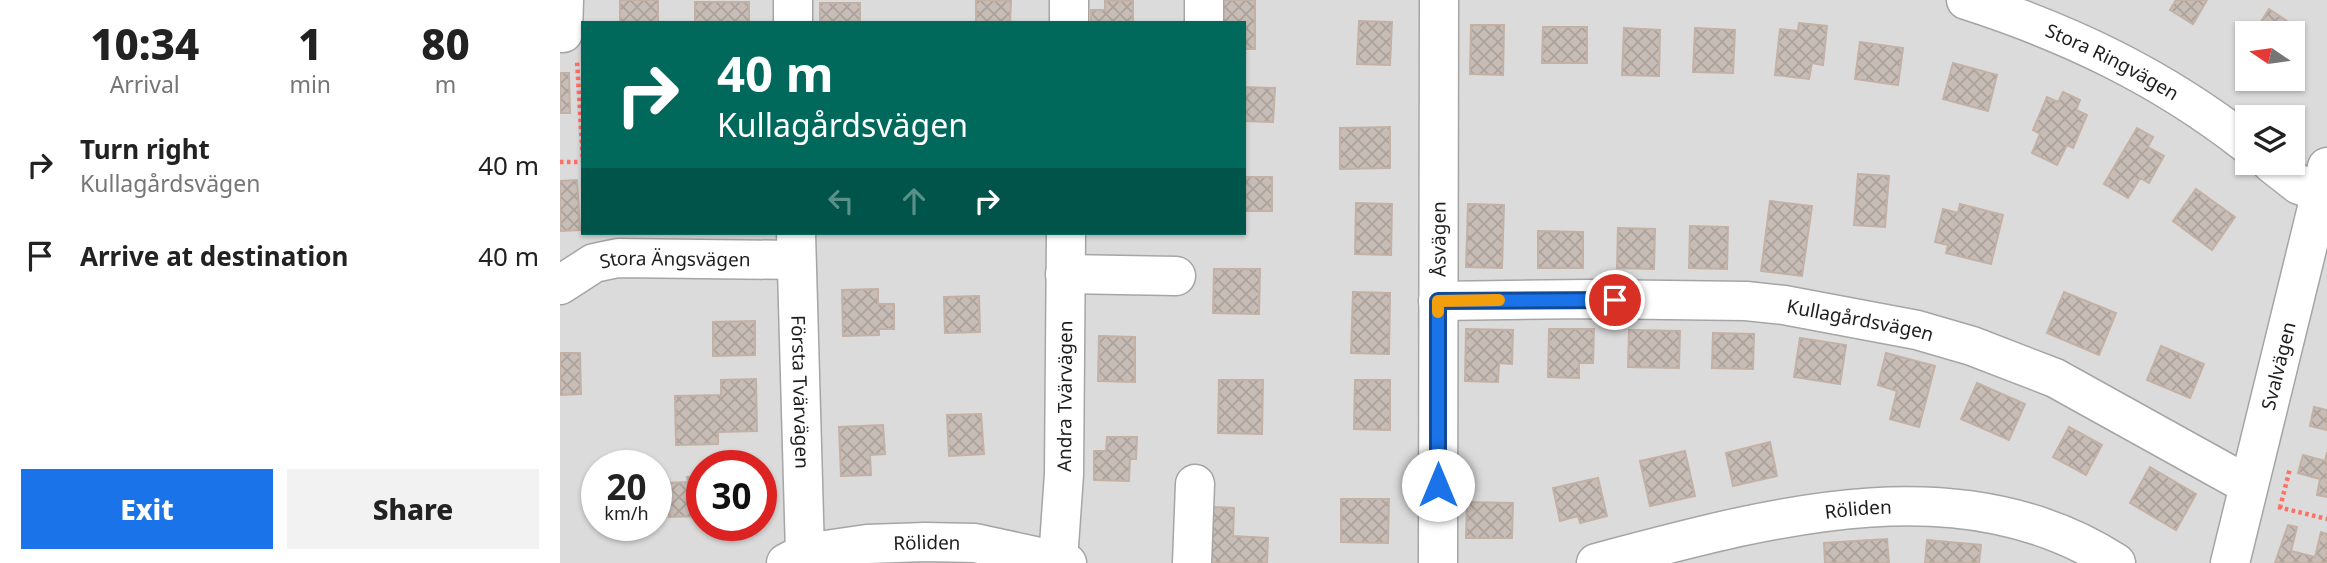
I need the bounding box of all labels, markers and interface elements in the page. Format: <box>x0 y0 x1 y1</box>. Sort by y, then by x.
text: 10:34 <box>90 15 199 72</box>
text: 1 <box>298 15 322 72</box>
text: 80 <box>421 15 470 72</box>
street label: Stora Ringvägen <box>2042 17 2184 106</box>
north arrow <box>2235 21 2305 91</box>
map controls <box>2235 21 2305 175</box>
text: 40 m <box>717 40 834 106</box>
icon: right <box>602 49 693 140</box>
text: Arrival <box>110 68 180 100</box>
text: min <box>289 68 331 100</box>
text: m <box>435 68 456 100</box>
text: Kullagårdsvägen <box>717 103 968 146</box>
button: layers <box>2235 105 2305 175</box>
text: Turn right <box>80 131 210 167</box>
icon: right <box>21 146 59 184</box>
text: 40 m <box>478 147 539 183</box>
text: Kullagårdsvägen <box>80 167 260 199</box>
icon: left <box>822 182 860 220</box>
icon: ahead <box>895 182 933 220</box>
icon: right <box>968 182 1006 220</box>
street label: Åsvägen <box>1426 201 1452 277</box>
icon: arrive <box>21 237 59 275</box>
text: Arrive at destination <box>80 238 349 274</box>
text: 40 m <box>478 238 539 274</box>
street label: Stora Ängsvägen <box>597 245 751 275</box>
pin <box>1585 270 1645 330</box>
icon: arrive <box>1596 281 1634 319</box>
street label: Kullagårdsvägen <box>1785 293 1937 347</box>
street label: Första Tvärvägen <box>785 315 816 469</box>
street label: Svalvägen <box>2255 319 2302 413</box>
street label: Andra Tvärvägen <box>1051 320 1078 472</box>
position arrow <box>1401 448 1475 522</box>
speed limit sign: 30 <box>686 450 777 541</box>
text: 20 <box>606 463 647 510</box>
button: Exit <box>21 469 273 549</box>
button: Share <box>287 469 539 549</box>
street label: Röliden <box>1823 493 1892 525</box>
text: km/h <box>604 501 649 525</box>
street label: Röliden <box>893 529 961 556</box>

